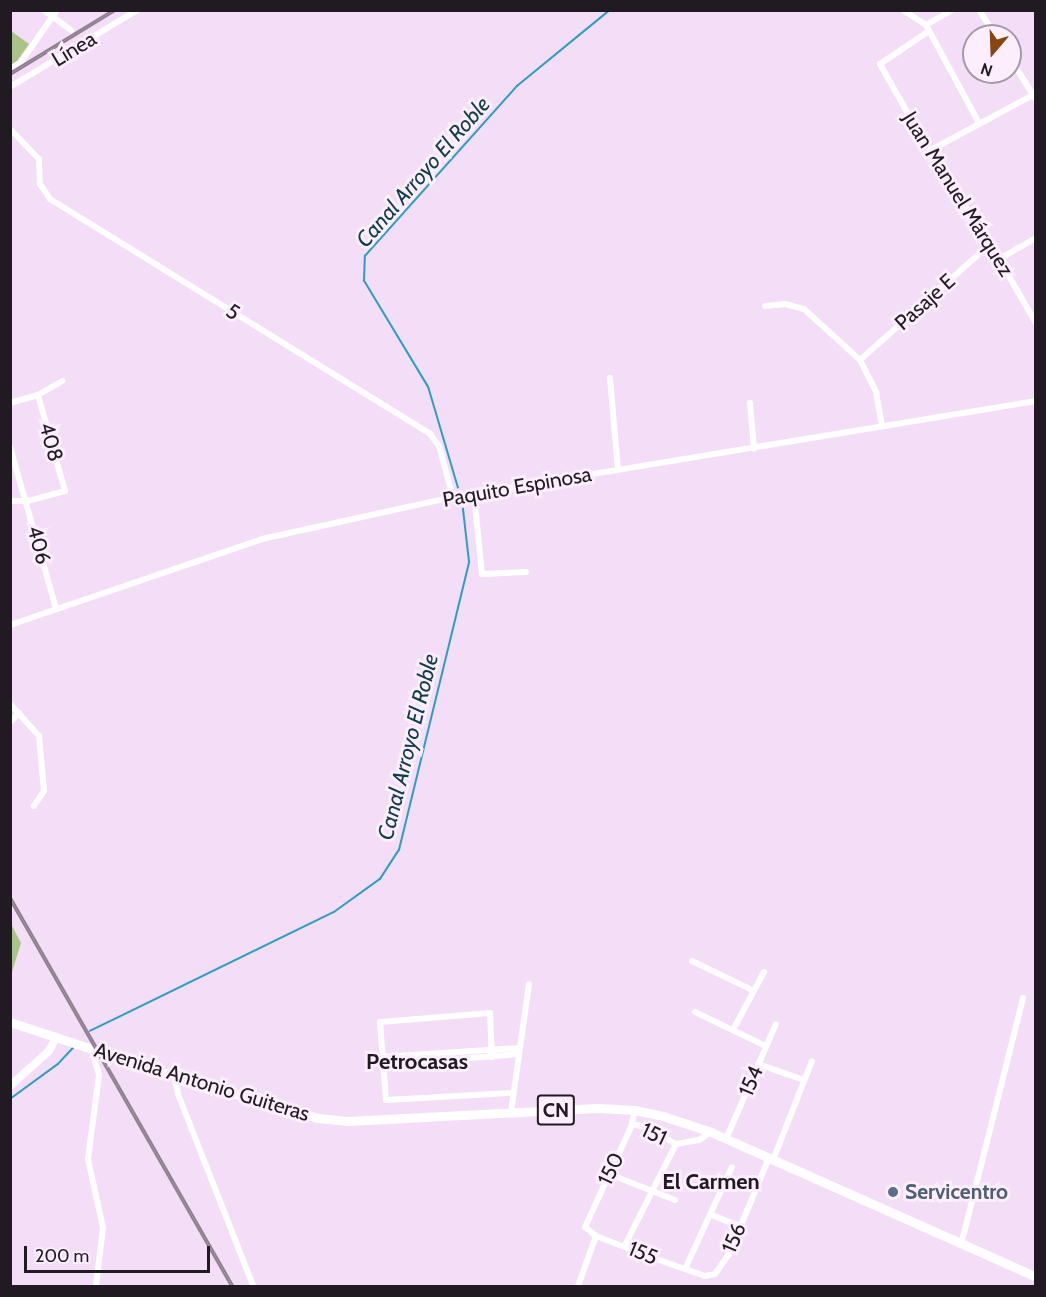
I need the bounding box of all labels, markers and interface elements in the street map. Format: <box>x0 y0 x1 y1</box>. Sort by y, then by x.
north arrow <box>962 24 1022 84</box>
street label: Línea <box>47 26 101 72</box>
text: N <box>978 59 995 80</box>
water label: Canal Arroyo El Roble <box>351 91 495 253</box>
street label: Juan Manuel Márquez <box>897 107 1019 281</box>
street label: Pasaje E <box>890 269 960 335</box>
street label: 5 <box>222 298 244 326</box>
street label: 408 <box>34 420 68 464</box>
street label: Paquito Espinosa <box>441 462 593 512</box>
street label: 406 <box>22 523 56 567</box>
water label: Canal Arroyo El Roble <box>372 651 444 843</box>
street label: Avenida Antonio Guiteras <box>91 1037 313 1127</box>
district label: Petrocasas <box>366 1049 468 1075</box>
street label: 154 <box>733 1062 769 1100</box>
road number: CN <box>536 1093 576 1127</box>
street label: 151 <box>637 1117 671 1151</box>
street label: 150 <box>593 1149 629 1189</box>
district label: El Carmen <box>662 1169 760 1195</box>
place label: Servicentro <box>905 1179 1008 1205</box>
marker: Servicentro <box>886 1185 900 1199</box>
street label: 156 <box>717 1219 751 1257</box>
scale bar <box>27 1234 213 1272</box>
street label: 155 <box>625 1236 661 1270</box>
text: 200 m <box>35 1245 89 1267</box>

